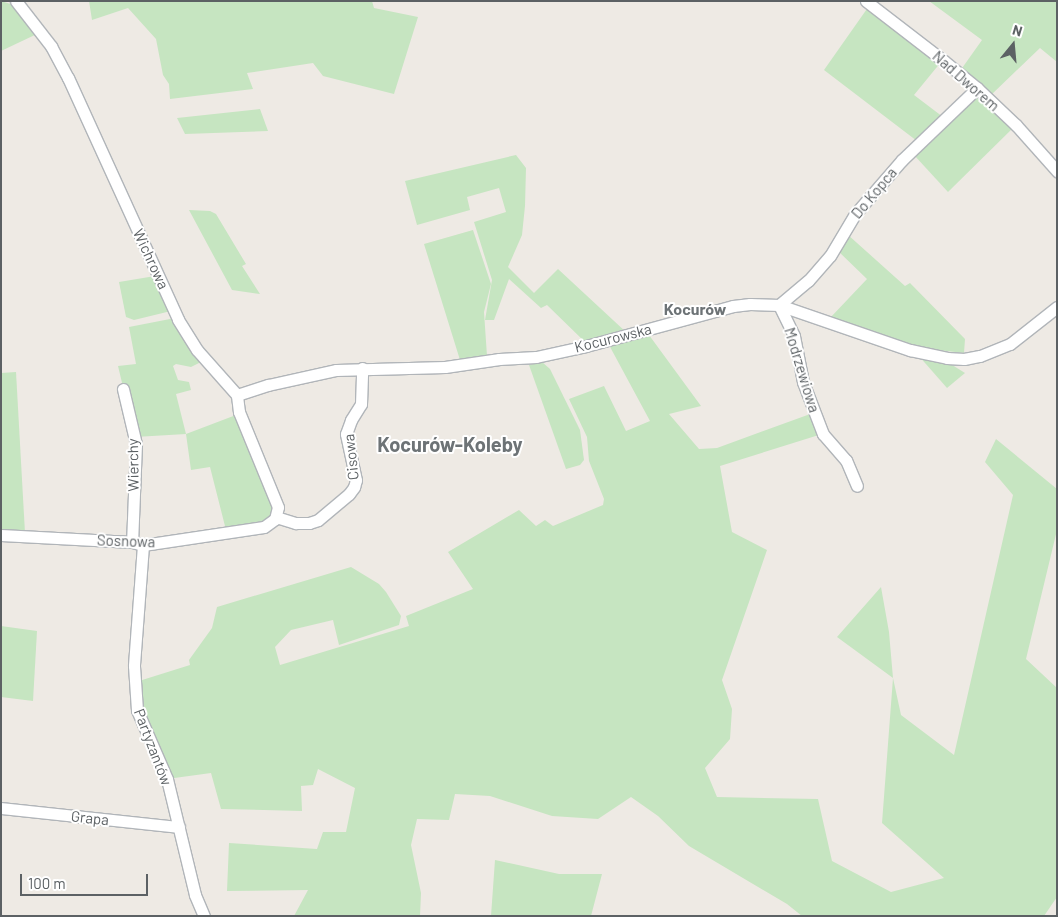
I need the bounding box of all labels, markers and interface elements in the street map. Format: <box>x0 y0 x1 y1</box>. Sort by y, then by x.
north arrow <box>988 20 1038 70</box>
text: N <box>1011 21 1024 40</box>
street label: Nad Dworem <box>929 47 1003 115</box>
street label: Do Kopca <box>847 164 901 222</box>
street label: Wichrowa <box>129 226 173 292</box>
district label: Kocurów <box>664 299 726 319</box>
street label: Kocurowska <box>573 320 653 356</box>
street label: Modrzewiowa <box>781 325 823 415</box>
district label: Kocurów-Koleby <box>377 432 523 456</box>
street label: Cisowa <box>340 433 362 481</box>
street label: Wierchy <box>124 438 142 492</box>
street label: Sosnowa <box>97 531 155 551</box>
street label: Partyzantów <box>130 706 176 788</box>
street label: Grapa <box>70 807 110 829</box>
scale bar <box>22 864 150 896</box>
text: 100 m <box>28 874 66 892</box>

